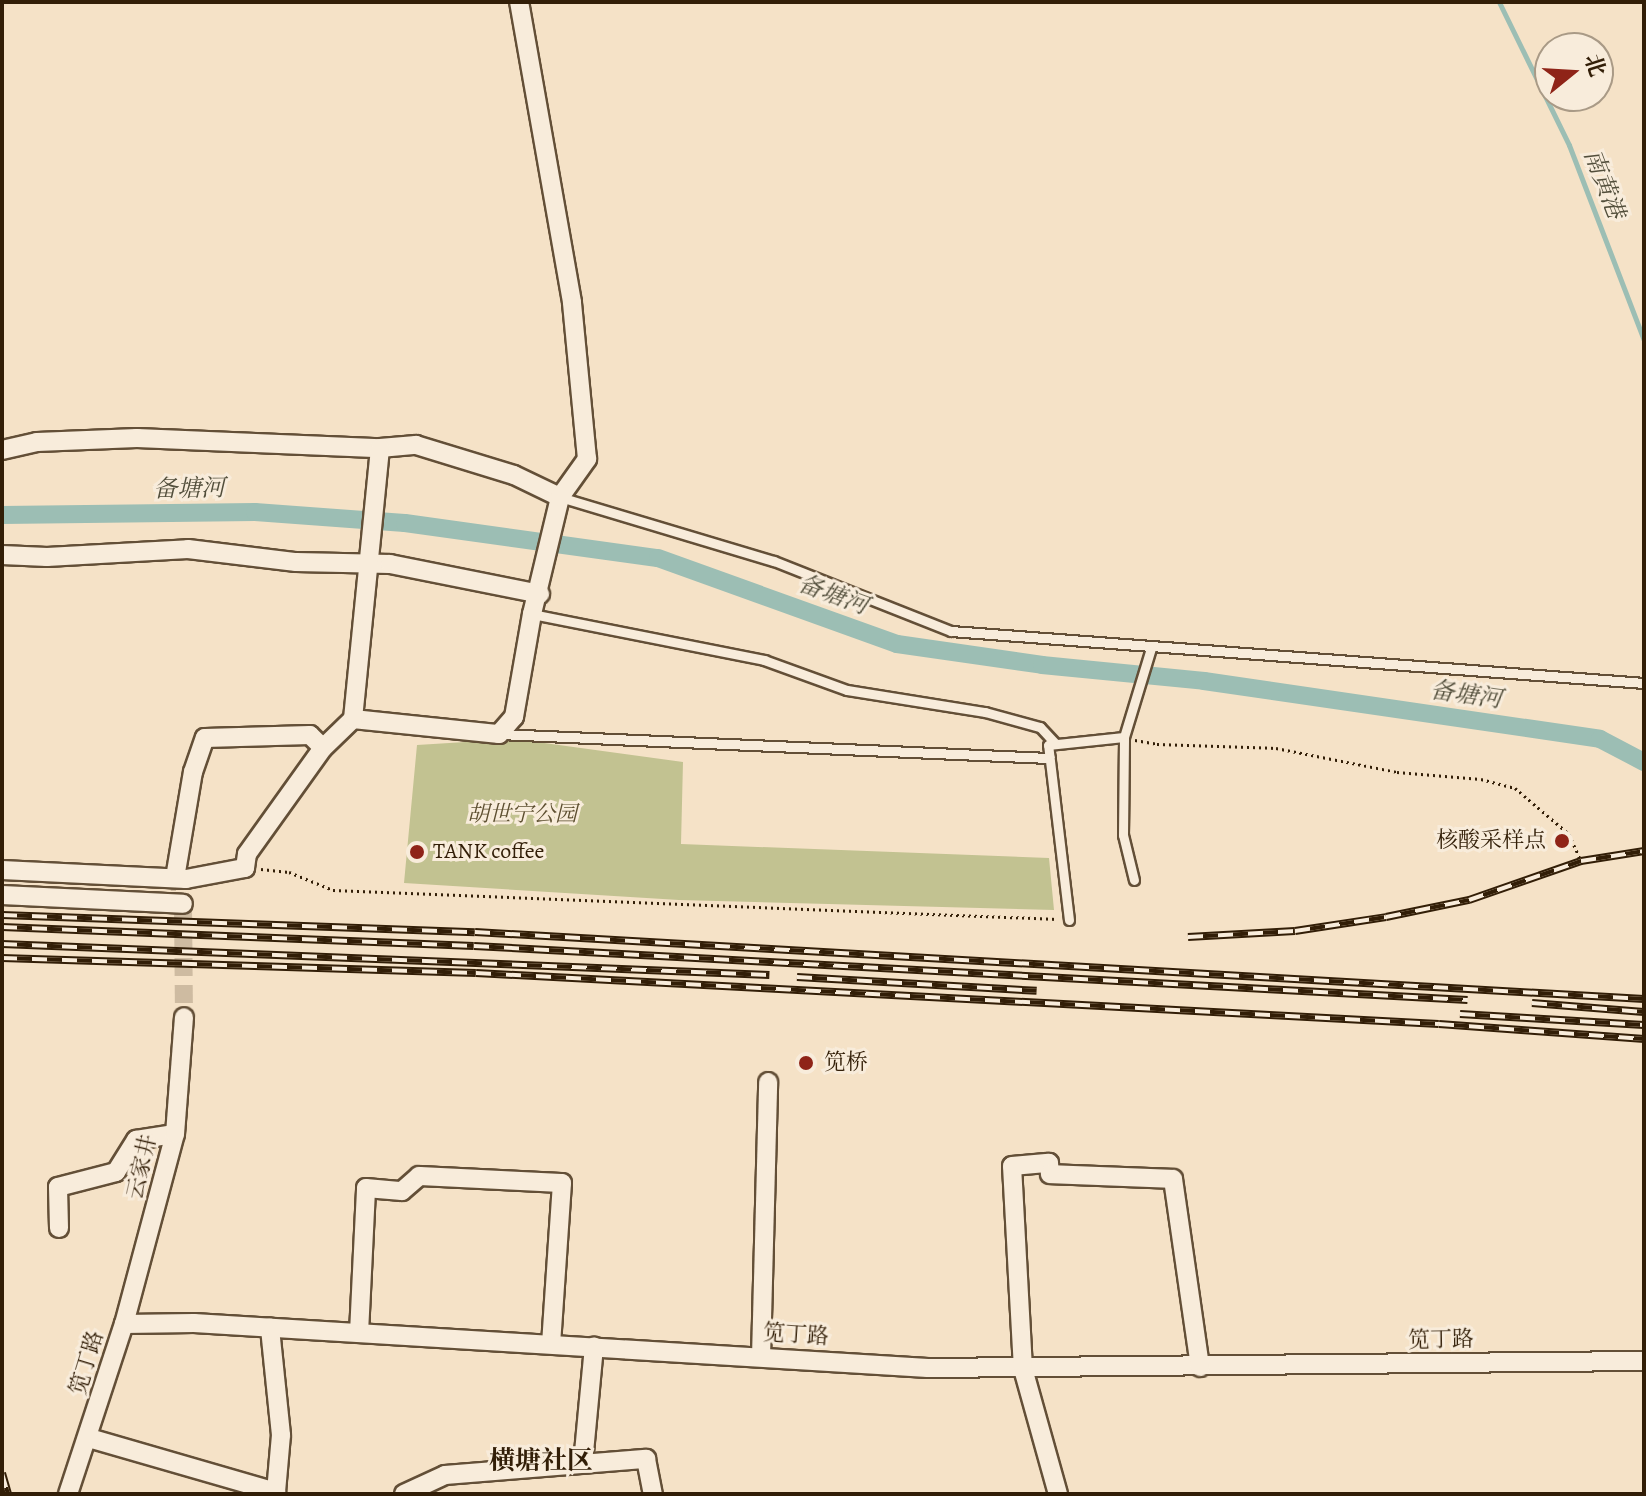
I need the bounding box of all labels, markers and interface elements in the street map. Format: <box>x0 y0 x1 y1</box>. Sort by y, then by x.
north arrow <box>1534 32 1614 112</box>
text: 北 <box>1577 50 1613 80</box>
water label: 南黄港 <box>1578 145 1630 223</box>
water label: 备塘河 <box>153 474 225 504</box>
water label: 备塘河 <box>794 569 872 621</box>
water label: 备塘河 <box>1428 676 1504 714</box>
park label: 胡世宁公园 <box>467 802 577 828</box>
place label: 核酸采样点 <box>1436 828 1546 854</box>
marker: 核酸采样点 <box>1553 832 1571 850</box>
place label: TANK coffee <box>433 839 544 865</box>
marker: TANK coffee <box>408 843 426 861</box>
place label: 笕桥 <box>824 1050 868 1076</box>
marker: 笕桥 <box>795 1052 817 1074</box>
street label: 云家井 <box>122 1132 162 1202</box>
street label: 笕丁路 <box>762 1320 830 1350</box>
street label: 笕丁路 <box>1408 1326 1474 1354</box>
street label: 笕丁路 <box>65 1328 109 1398</box>
district label: 横塘社区 <box>489 1445 593 1477</box>

